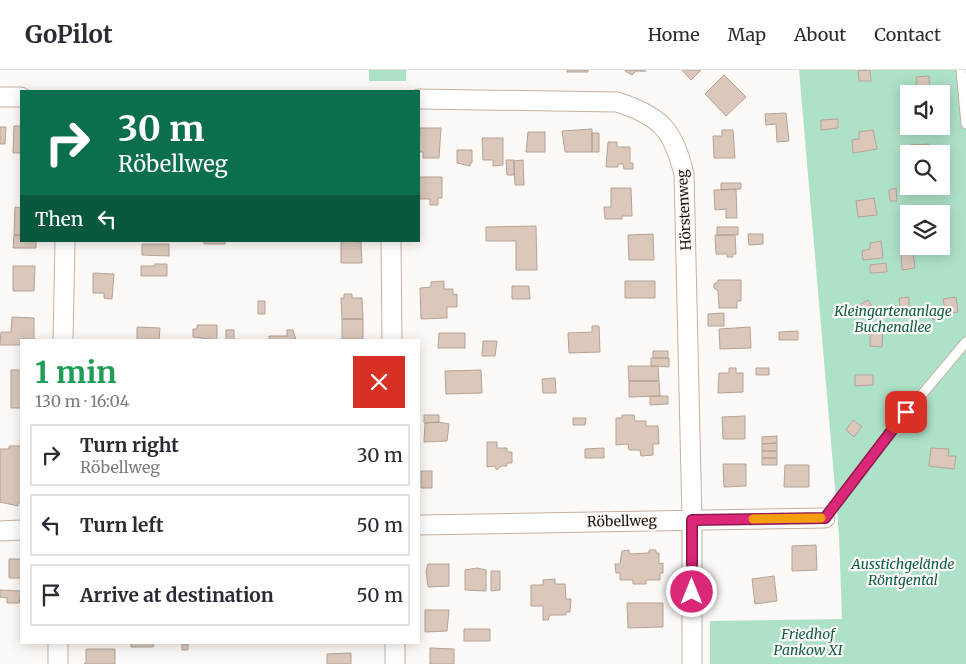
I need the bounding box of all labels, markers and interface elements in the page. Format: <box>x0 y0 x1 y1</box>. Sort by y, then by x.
text: GoPilot <box>25 19 113 50</box>
text: Home <box>648 23 700 46</box>
text: Map <box>728 23 766 46</box>
text: About <box>794 23 846 46</box>
text: Contact <box>874 23 941 46</box>
map controls <box>900 85 950 255</box>
button: sound <box>900 85 950 135</box>
text: 30 m <box>118 107 204 151</box>
icon: right <box>35 110 100 175</box>
button: search <box>900 145 950 195</box>
text: Röbellweg <box>118 150 228 178</box>
street label: Hörstenweg <box>673 168 695 251</box>
icon: left <box>93 205 121 233</box>
button: layers <box>900 205 950 255</box>
text: Then <box>35 207 83 231</box>
park label: Kleingartenanlage Buchenallee <box>833 302 952 336</box>
text: 1 min <box>35 353 117 391</box>
button: close <box>353 356 405 408</box>
text: 130 m · 16:04 <box>35 391 130 411</box>
pin <box>885 391 927 433</box>
icon: arrive <box>892 398 920 426</box>
text: Turn right <box>80 433 179 457</box>
icon: right <box>37 441 65 469</box>
text: 30 m <box>357 443 403 467</box>
text: Röbellweg <box>80 457 160 477</box>
icon: left <box>37 511 65 539</box>
street label: Röbellweg <box>587 511 658 531</box>
text: Turn left <box>80 513 164 537</box>
text: 50 m <box>357 513 403 537</box>
park label: Ausstichgelände Röntgental <box>851 555 954 589</box>
position arrow <box>665 565 717 617</box>
icon: arrive <box>37 581 65 609</box>
text: Arrive at destination <box>80 583 274 607</box>
text: 50 m <box>357 583 403 607</box>
park label: Friedhof Pankow XI <box>774 625 843 659</box>

